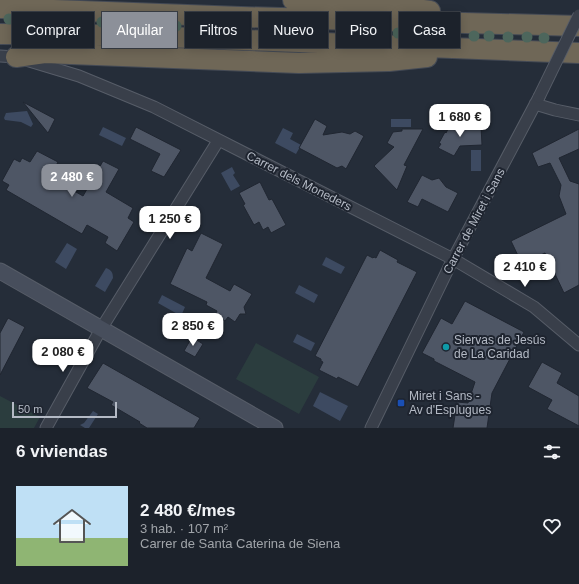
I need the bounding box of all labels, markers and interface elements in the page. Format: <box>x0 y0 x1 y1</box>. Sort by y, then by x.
chip: Comprar <box>12 12 94 48</box>
chip: Alquilar <box>102 12 177 48</box>
chip: Filtros <box>185 12 251 48</box>
chip: Nuevo <box>259 12 328 48</box>
chip: Piso <box>336 12 391 48</box>
chip: Casa <box>399 12 460 48</box>
pin: 1 680 € <box>423 104 497 138</box>
text: 1 680 € <box>438 109 482 124</box>
street label: Carrer dels Moneders <box>244 148 354 214</box>
pin: 2 480 € <box>35 164 109 198</box>
street label: Carrer de Miret i Sans <box>440 166 508 276</box>
text: 2 480 € <box>50 169 94 184</box>
pin: 1 250 € <box>133 206 207 240</box>
text: 1 250 € <box>148 211 192 226</box>
pin: 2 410 € <box>488 254 562 288</box>
text: 2 410 € <box>503 259 547 274</box>
pin: 2 850 € <box>156 313 230 347</box>
text: 2 850 € <box>171 318 215 333</box>
place label: Siervas de Jesús de La Caridad <box>454 333 545 361</box>
pin: 2 080 € <box>26 339 100 373</box>
marker: Siervas de Jesús de La Caridad <box>441 342 451 352</box>
text: 2 080 € <box>41 344 85 359</box>
place label: Miret i Sans - Av d'Esplugues <box>409 389 491 417</box>
marker: Miret i Sans - Av d'Esplugues <box>396 398 406 408</box>
scale bar <box>12 400 117 419</box>
text: 50 m <box>18 403 42 415</box>
icon: filters <box>541 441 563 463</box>
text: 6 viviendas <box>16 442 108 461</box>
text: 2 480 €/mes <box>140 501 235 520</box>
icon: home <box>48 502 96 550</box>
icon: heart <box>541 515 563 537</box>
text: 3 hab. · 107 m² <box>140 521 228 536</box>
text: Carrer de Santa Caterina de Siena <box>140 536 340 551</box>

